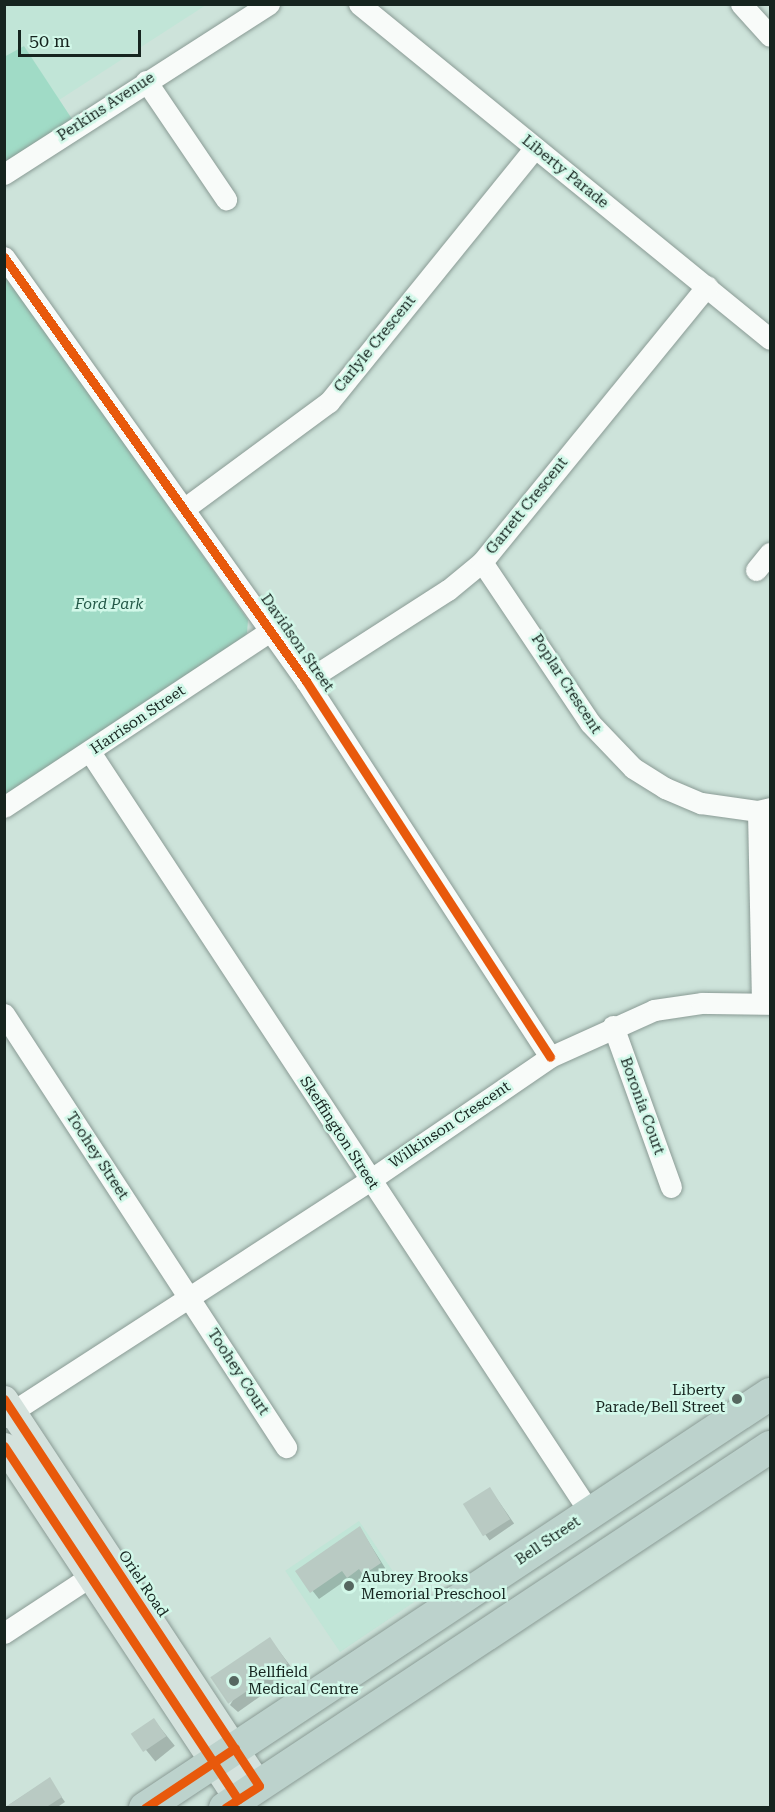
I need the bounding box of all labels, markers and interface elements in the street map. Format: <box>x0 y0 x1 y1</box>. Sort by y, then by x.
scale bar <box>21 18 144 56</box>
text: 50 m <box>29 30 70 51</box>
street label: Perkins Avenue <box>54 69 158 145</box>
street label: Liberty Parade <box>518 132 612 212</box>
street label: Carlyle Crescent <box>330 292 420 396</box>
street label: Garrett Crescent <box>482 454 572 558</box>
street label: Davidson Street <box>257 591 337 695</box>
park label: Ford Park <box>75 596 143 614</box>
street label: Poplar Crescent <box>527 631 605 737</box>
street label: Harrison Street <box>87 682 189 758</box>
street label: Boronia Court <box>616 1055 668 1157</box>
street label: Skeffington Street <box>296 1073 382 1193</box>
street label: Wilkinson Crescent <box>386 1078 514 1172</box>
street label: Toohey Street <box>62 1109 132 1203</box>
street label: Toohey Court <box>203 1325 273 1419</box>
place label: Liberty Parade/Bell Street <box>595 1381 725 1416</box>
marker: Liberty Parade/Bell Street <box>730 1392 744 1406</box>
street label: Bell Street <box>512 1513 584 1569</box>
street label: Oriel Road <box>114 1547 172 1621</box>
place label: Aubrey Brooks Memorial Preschool <box>361 1568 506 1603</box>
marker: Aubrey Brooks Memorial Preschool <box>342 1579 356 1593</box>
place label: Bellfield Medical Centre <box>248 1663 358 1698</box>
marker: Bellfield Medical Centre <box>225 1672 243 1690</box>

